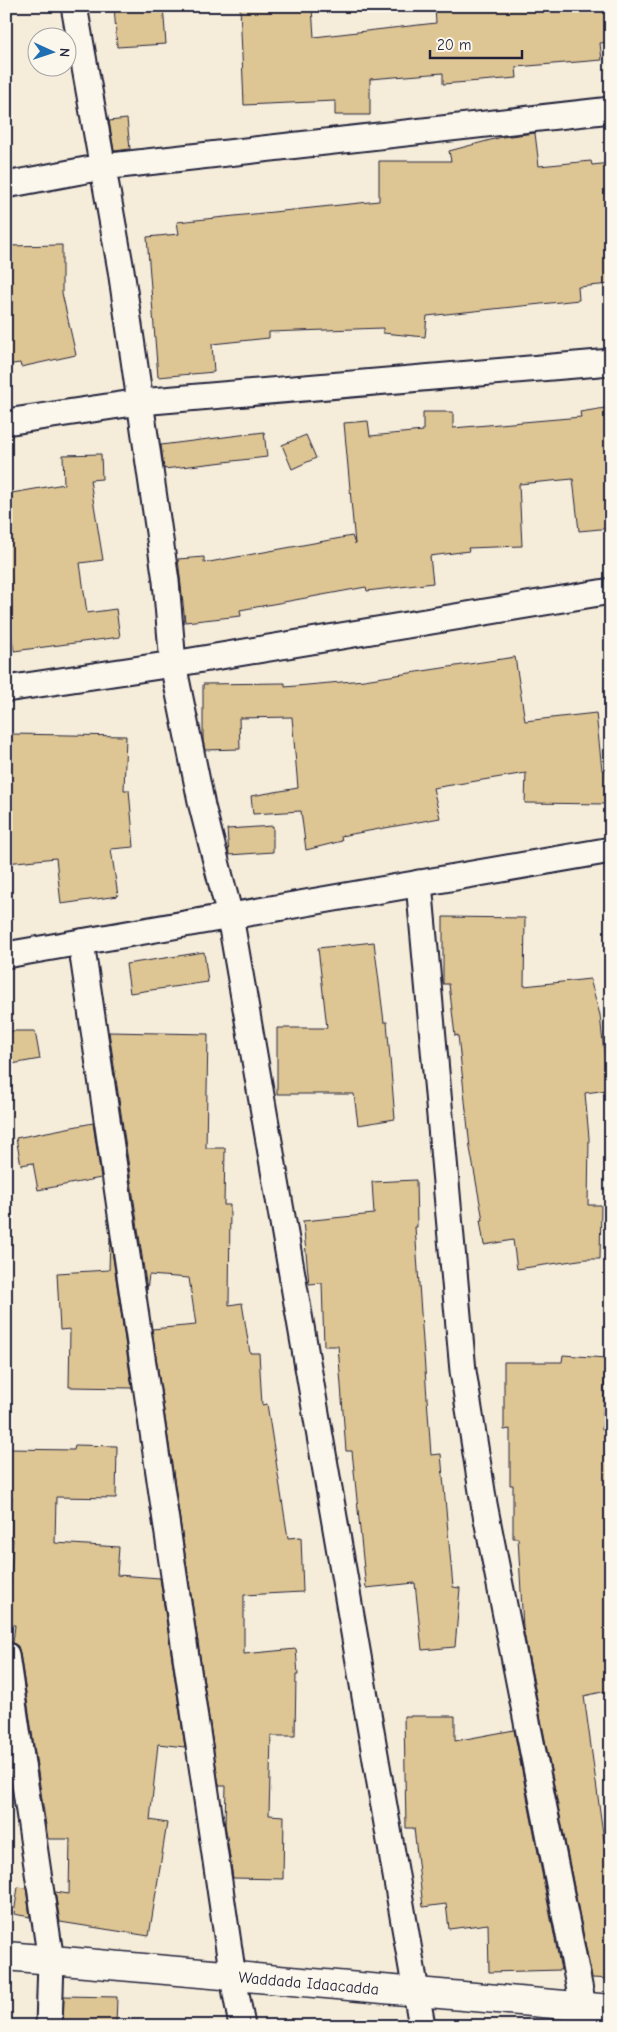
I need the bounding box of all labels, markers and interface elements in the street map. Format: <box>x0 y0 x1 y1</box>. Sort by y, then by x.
north arrow <box>28 28 78 78</box>
scale bar <box>430 28 522 60</box>
text: 20 m <box>437 36 471 54</box>
text: N <box>56 48 73 58</box>
street label: Waddada Idaacadda <box>238 1968 380 1999</box>

